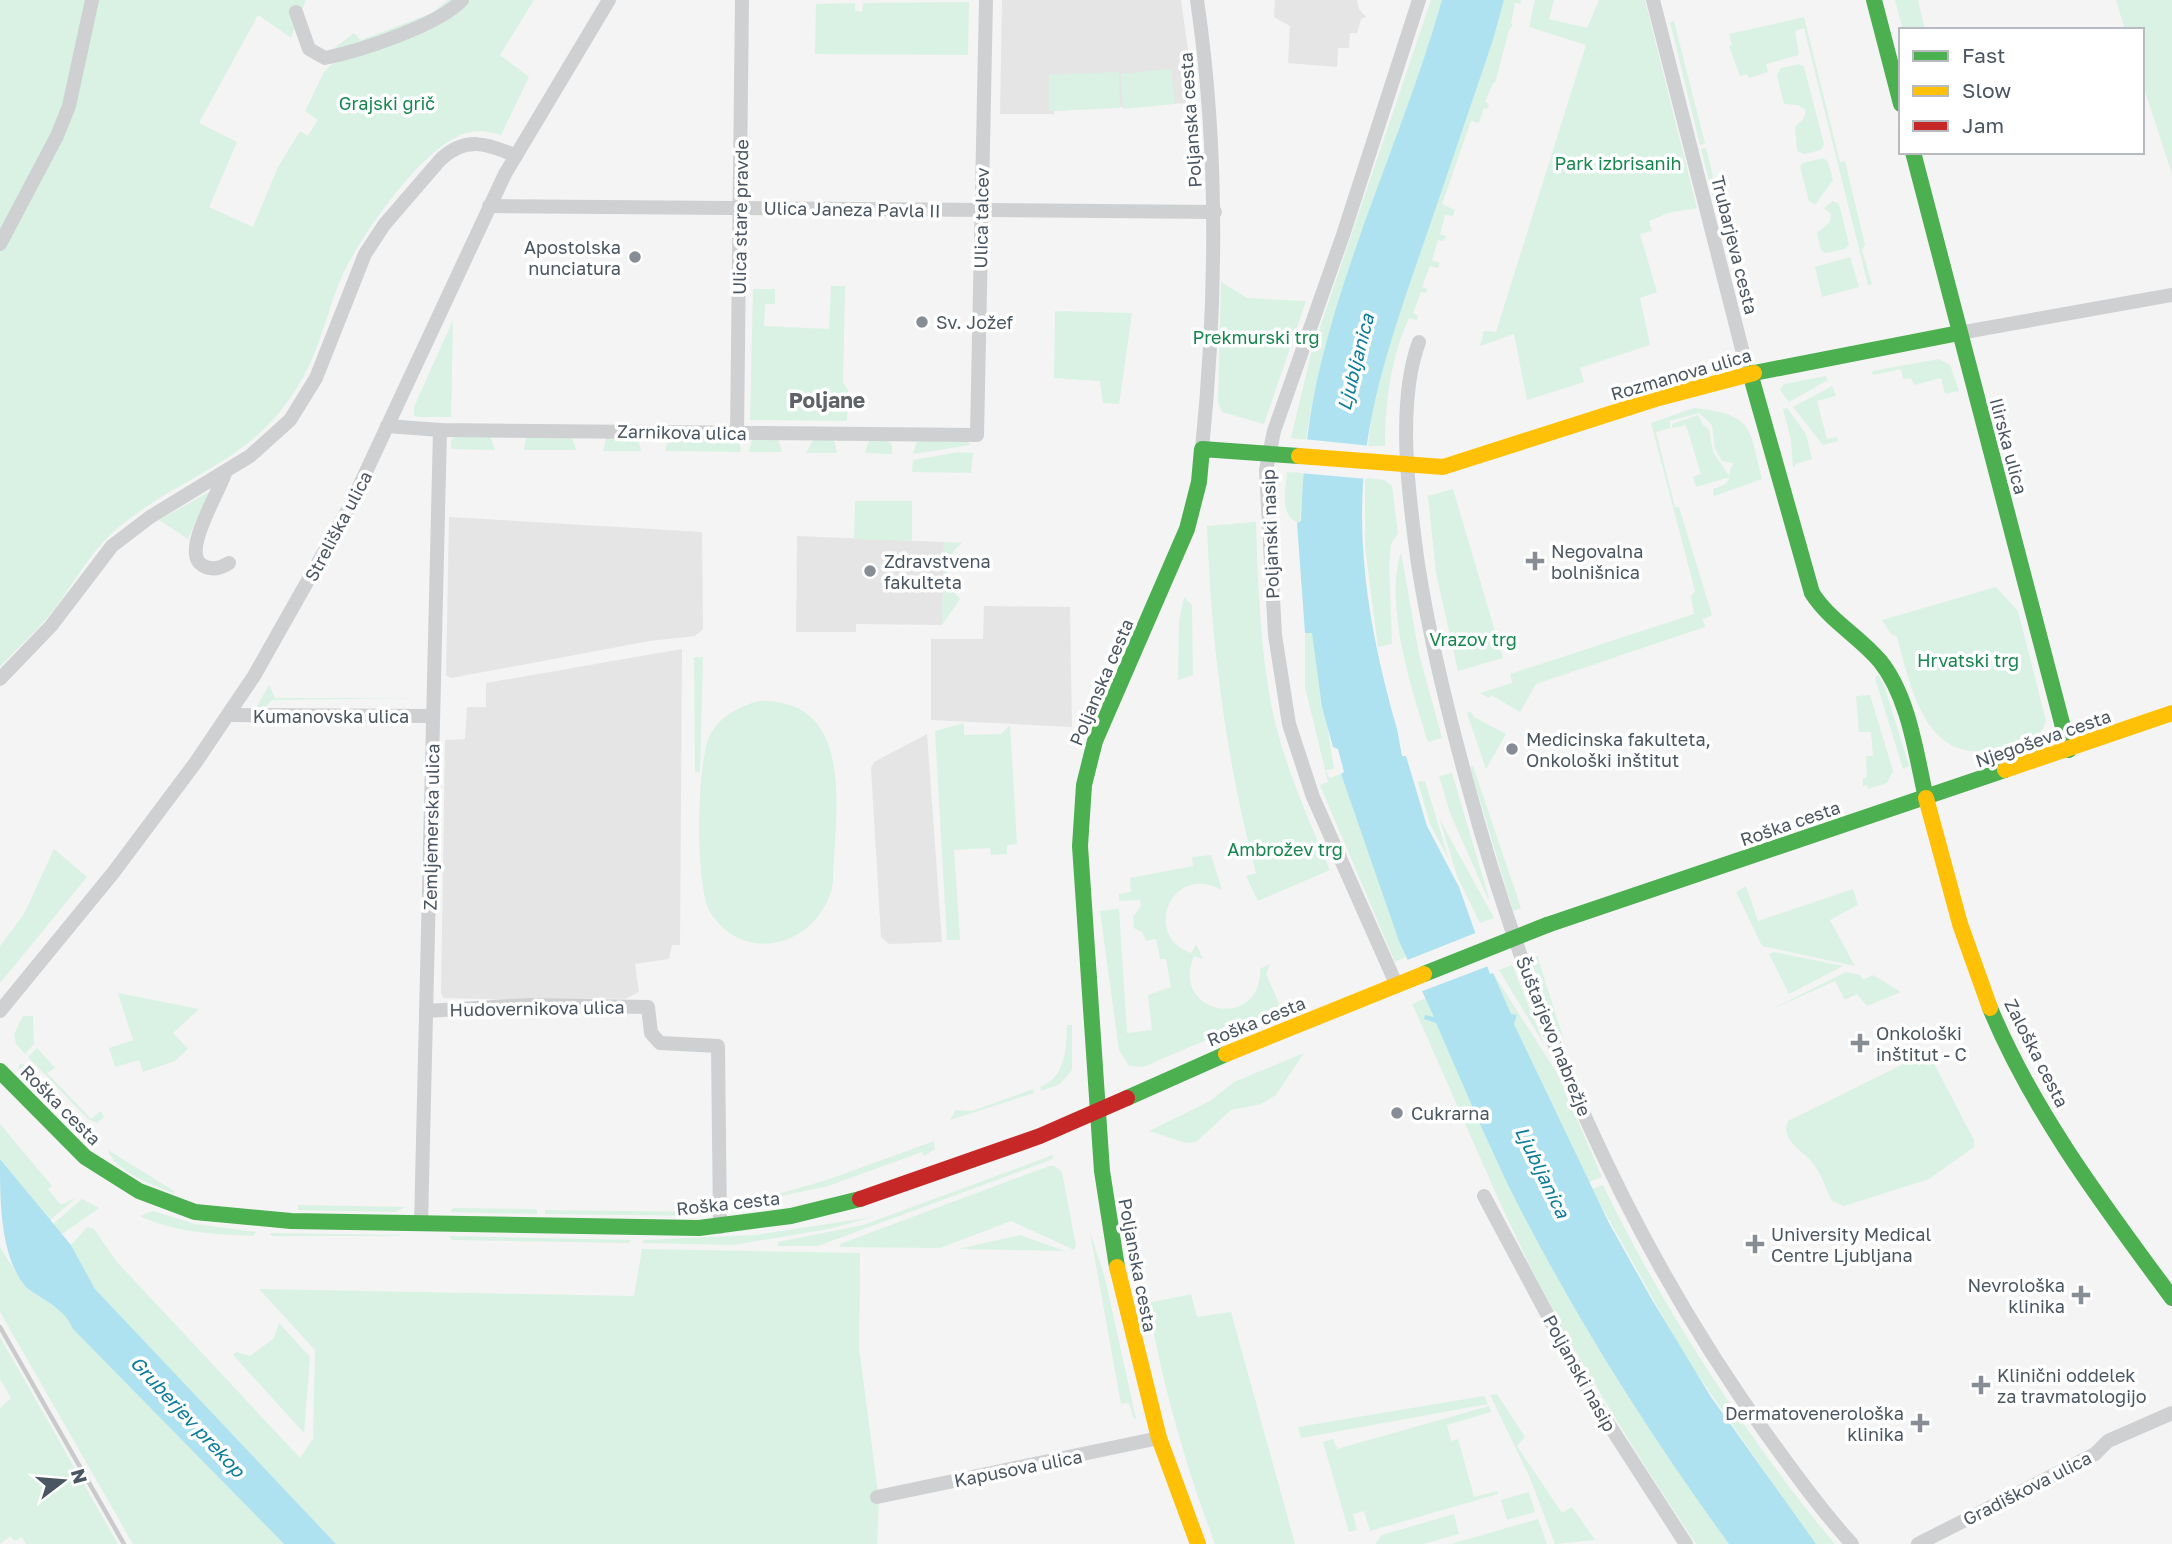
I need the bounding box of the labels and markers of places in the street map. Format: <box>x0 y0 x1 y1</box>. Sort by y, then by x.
place label: Apostolska nunciatura <box>524 236 621 279</box>
marker: Apostolska nunciatura <box>627 249 643 265</box>
place label: Sv. Jožef <box>936 311 1013 333</box>
marker: Sv. Jožef <box>914 314 930 330</box>
place label: Negovalna bolnišnica <box>1551 540 1643 583</box>
place label: Zdravstvena fakulteta <box>884 550 991 593</box>
marker: Negovalna bolnišnica <box>1525 551 1545 571</box>
marker: Zdravstvena fakulteta <box>862 563 878 579</box>
place label: Medicinska fakulteta, Onkološki inštitut <box>1526 728 1711 771</box>
marker: Medicinska fakulteta, Onkološki inštitut <box>1504 741 1520 757</box>
place label: Onkološki inštitut - C <box>1876 1022 1967 1065</box>
marker: Onkološki inštitut - C <box>1850 1033 1870 1053</box>
place label: Cukrarna <box>1411 1102 1490 1124</box>
marker: Cukrarna <box>1389 1105 1405 1121</box>
place label: University Medical Centre Ljubljana <box>1771 1223 1932 1266</box>
marker: University Medical Centre Ljubljana <box>1745 1234 1765 1254</box>
place label: Nevrološka klinika <box>1967 1274 2065 1317</box>
marker: Nevrološka klinika <box>2071 1285 2091 1305</box>
place label: Klinični oddelek za travmatologijo <box>1997 1364 2147 1407</box>
marker: Klinični oddelek za travmatologijo <box>1971 1375 1991 1395</box>
place label: Dermatovenerološka klinika <box>1725 1402 1904 1445</box>
marker: Dermatovenerološka klinika <box>1910 1413 1930 1433</box>

